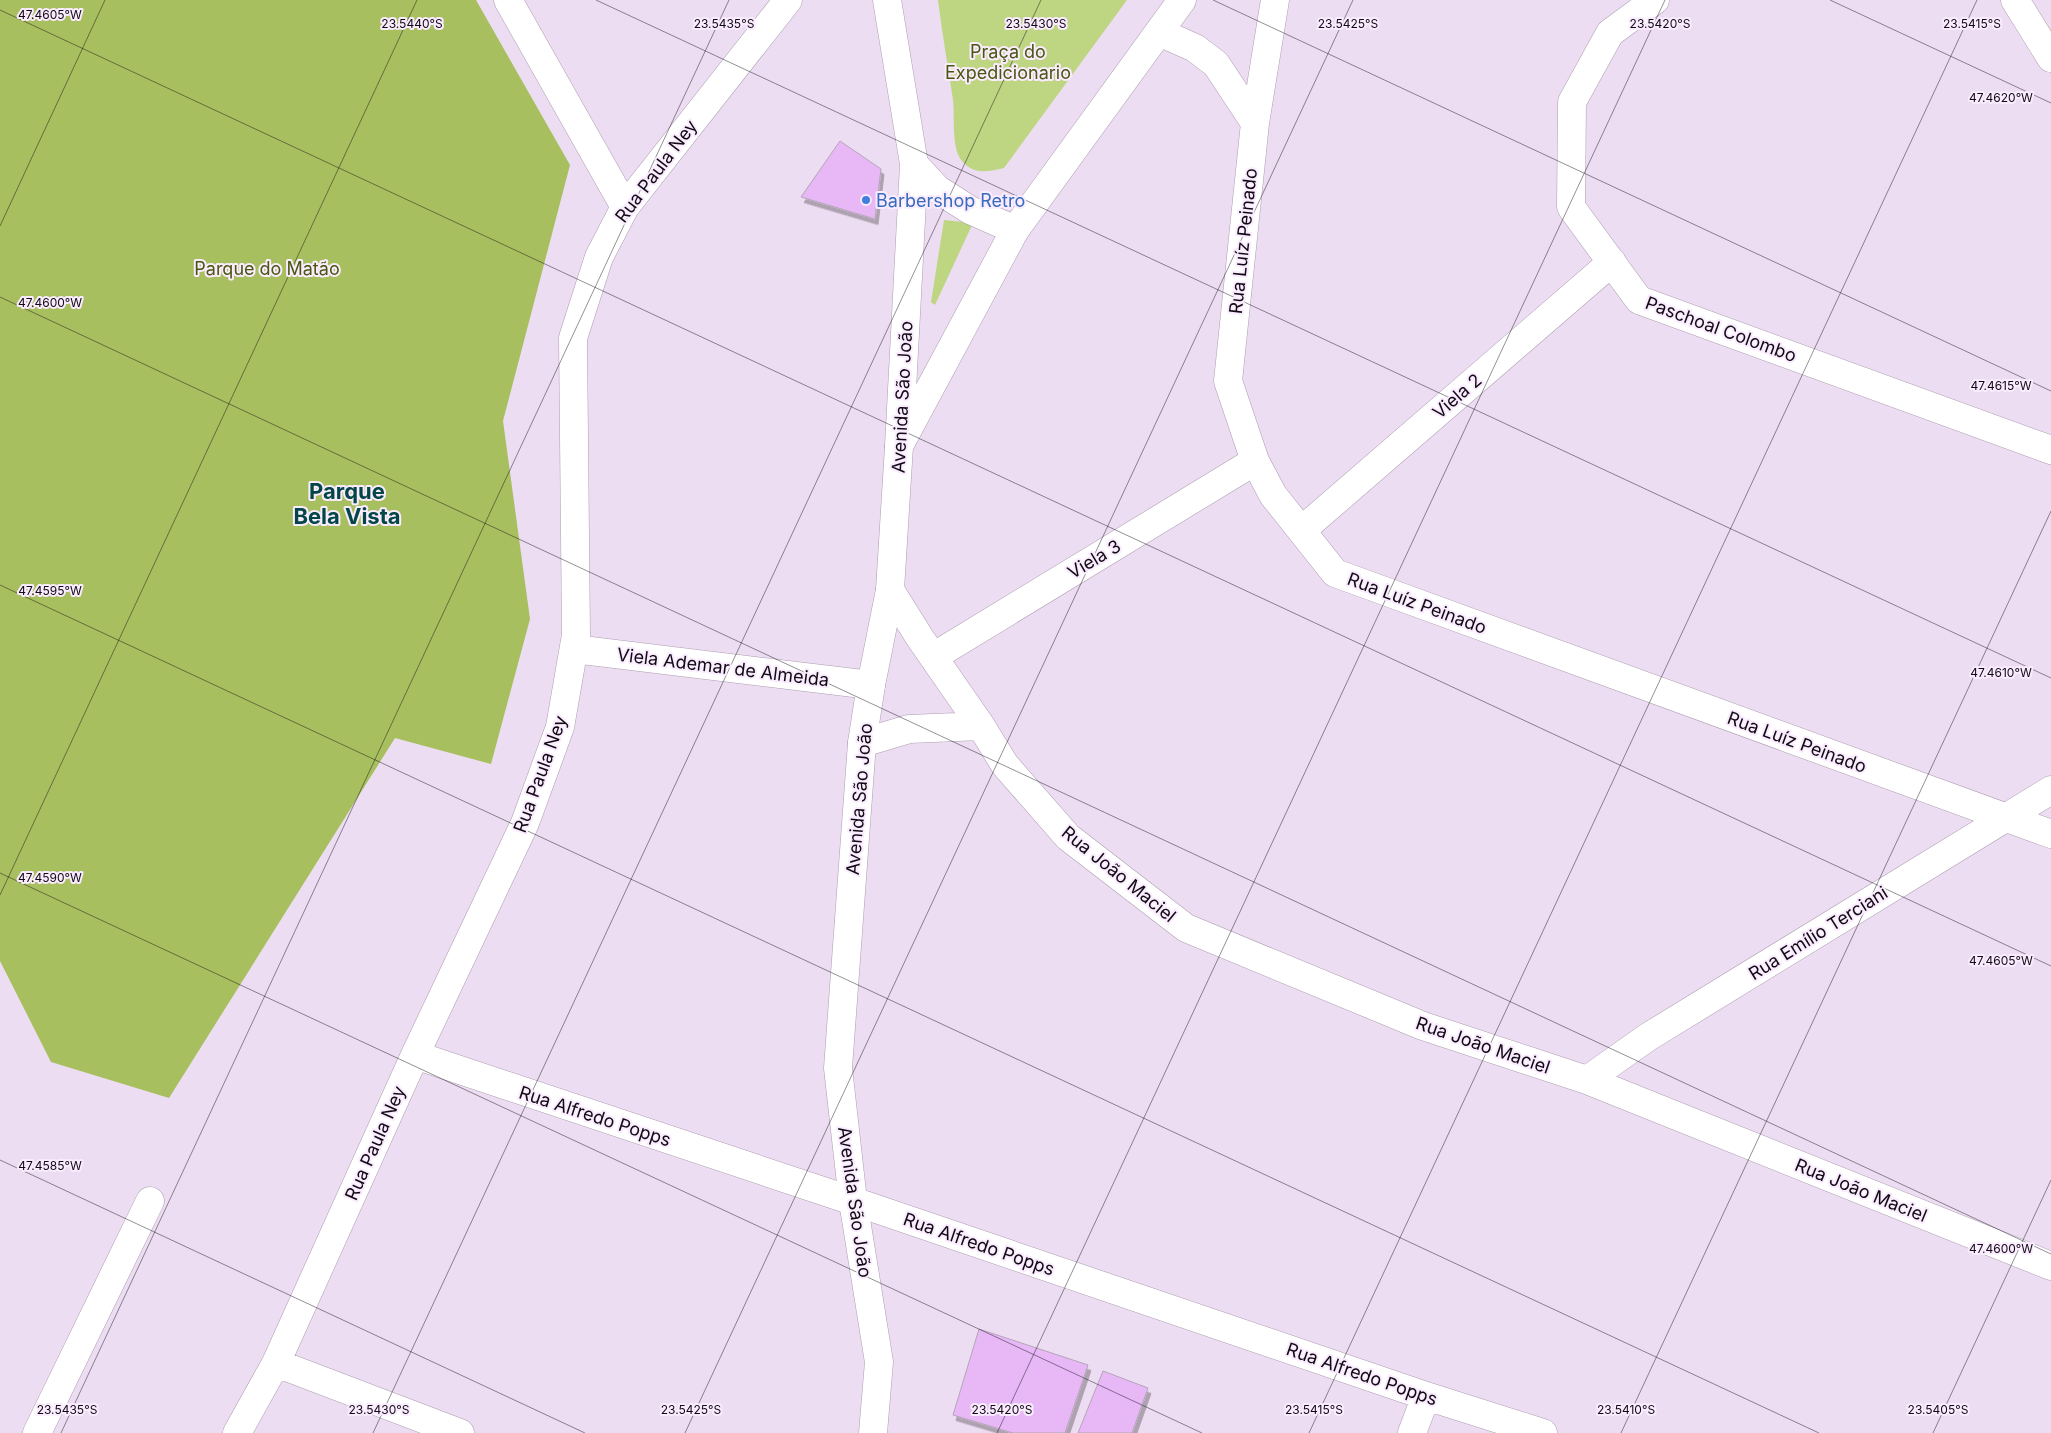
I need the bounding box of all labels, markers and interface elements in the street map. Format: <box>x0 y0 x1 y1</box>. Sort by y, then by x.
text: 47.4605°W <box>18 7 82 22</box>
text: 23.5440°S <box>381 16 443 31</box>
text: 23.5435°S <box>694 16 755 31</box>
text: 23.5430°S <box>1006 16 1067 31</box>
text: 23.5425°S <box>1318 16 1379 31</box>
text: 23.5420°S <box>1630 16 1691 31</box>
text: 23.5415°S <box>1943 16 2001 31</box>
park label: Praça do Expedicionario <box>945 41 1071 83</box>
text: 47.4620°W <box>1969 90 2033 105</box>
street label: Rua Paula Ney <box>611 116 701 226</box>
street label: Rua Luíz Peinado <box>1225 167 1261 315</box>
place label: Barbershop Retro <box>876 190 1025 211</box>
marker: Barbershop Retro <box>860 194 872 206</box>
park label: Parque do Matão <box>194 258 340 279</box>
street label: Paschoal Colombo <box>1643 292 1799 366</box>
text: 47.4600°W <box>18 295 82 310</box>
street label: Avenida São João <box>888 320 916 474</box>
street label: Viela 2 <box>1428 369 1486 423</box>
text: 47.4615°W <box>1970 378 2032 393</box>
district label: Parque Bela Vista <box>293 478 401 529</box>
street label: Viela 3 <box>1064 535 1124 583</box>
street label: Rua Luíz Peinado <box>1345 568 1489 638</box>
text: 47.4595°W <box>18 583 82 598</box>
street label: Viela Ademar de Almeida <box>616 644 830 690</box>
text: 47.4610°W <box>1970 665 2032 680</box>
street label: Rua Luíz Peinado <box>1725 707 1869 777</box>
street label: Rua Paula Ney <box>509 713 571 835</box>
street label: Avenida São João <box>842 722 876 876</box>
street label: Rua João Maciel <box>1058 822 1180 926</box>
text: 47.4590°W <box>18 870 82 885</box>
street label: Rua Emílio Terciani <box>1745 882 1891 984</box>
text: 47.4605°W <box>1969 953 2033 968</box>
street label: Rua João Maciel <box>1413 1012 1553 1078</box>
street label: Rua Alfredo Popps <box>516 1082 674 1150</box>
street label: Rua Paula Ney <box>340 1083 410 1203</box>
street label: Avenida São João <box>834 1125 876 1279</box>
street label: Rua João Maciel <box>1792 1154 1930 1226</box>
text: 47.4585°W <box>18 1158 82 1173</box>
street label: Rua Alfredo Popps <box>901 1208 1057 1280</box>
text: 47.4600°W <box>1969 1241 2033 1256</box>
street label: Rua Alfredo Popps <box>1284 1338 1440 1410</box>
text: 23.5435°S <box>37 1402 98 1417</box>
text: 23.5430°S <box>349 1402 410 1417</box>
text: 23.5425°S <box>661 1402 722 1417</box>
text: 23.5420°S <box>972 1402 1033 1417</box>
text: 23.5415°S <box>1285 1402 1343 1417</box>
text: 23.5410°S <box>1597 1402 1655 1417</box>
text: 23.5405°S <box>1908 1402 1969 1417</box>

